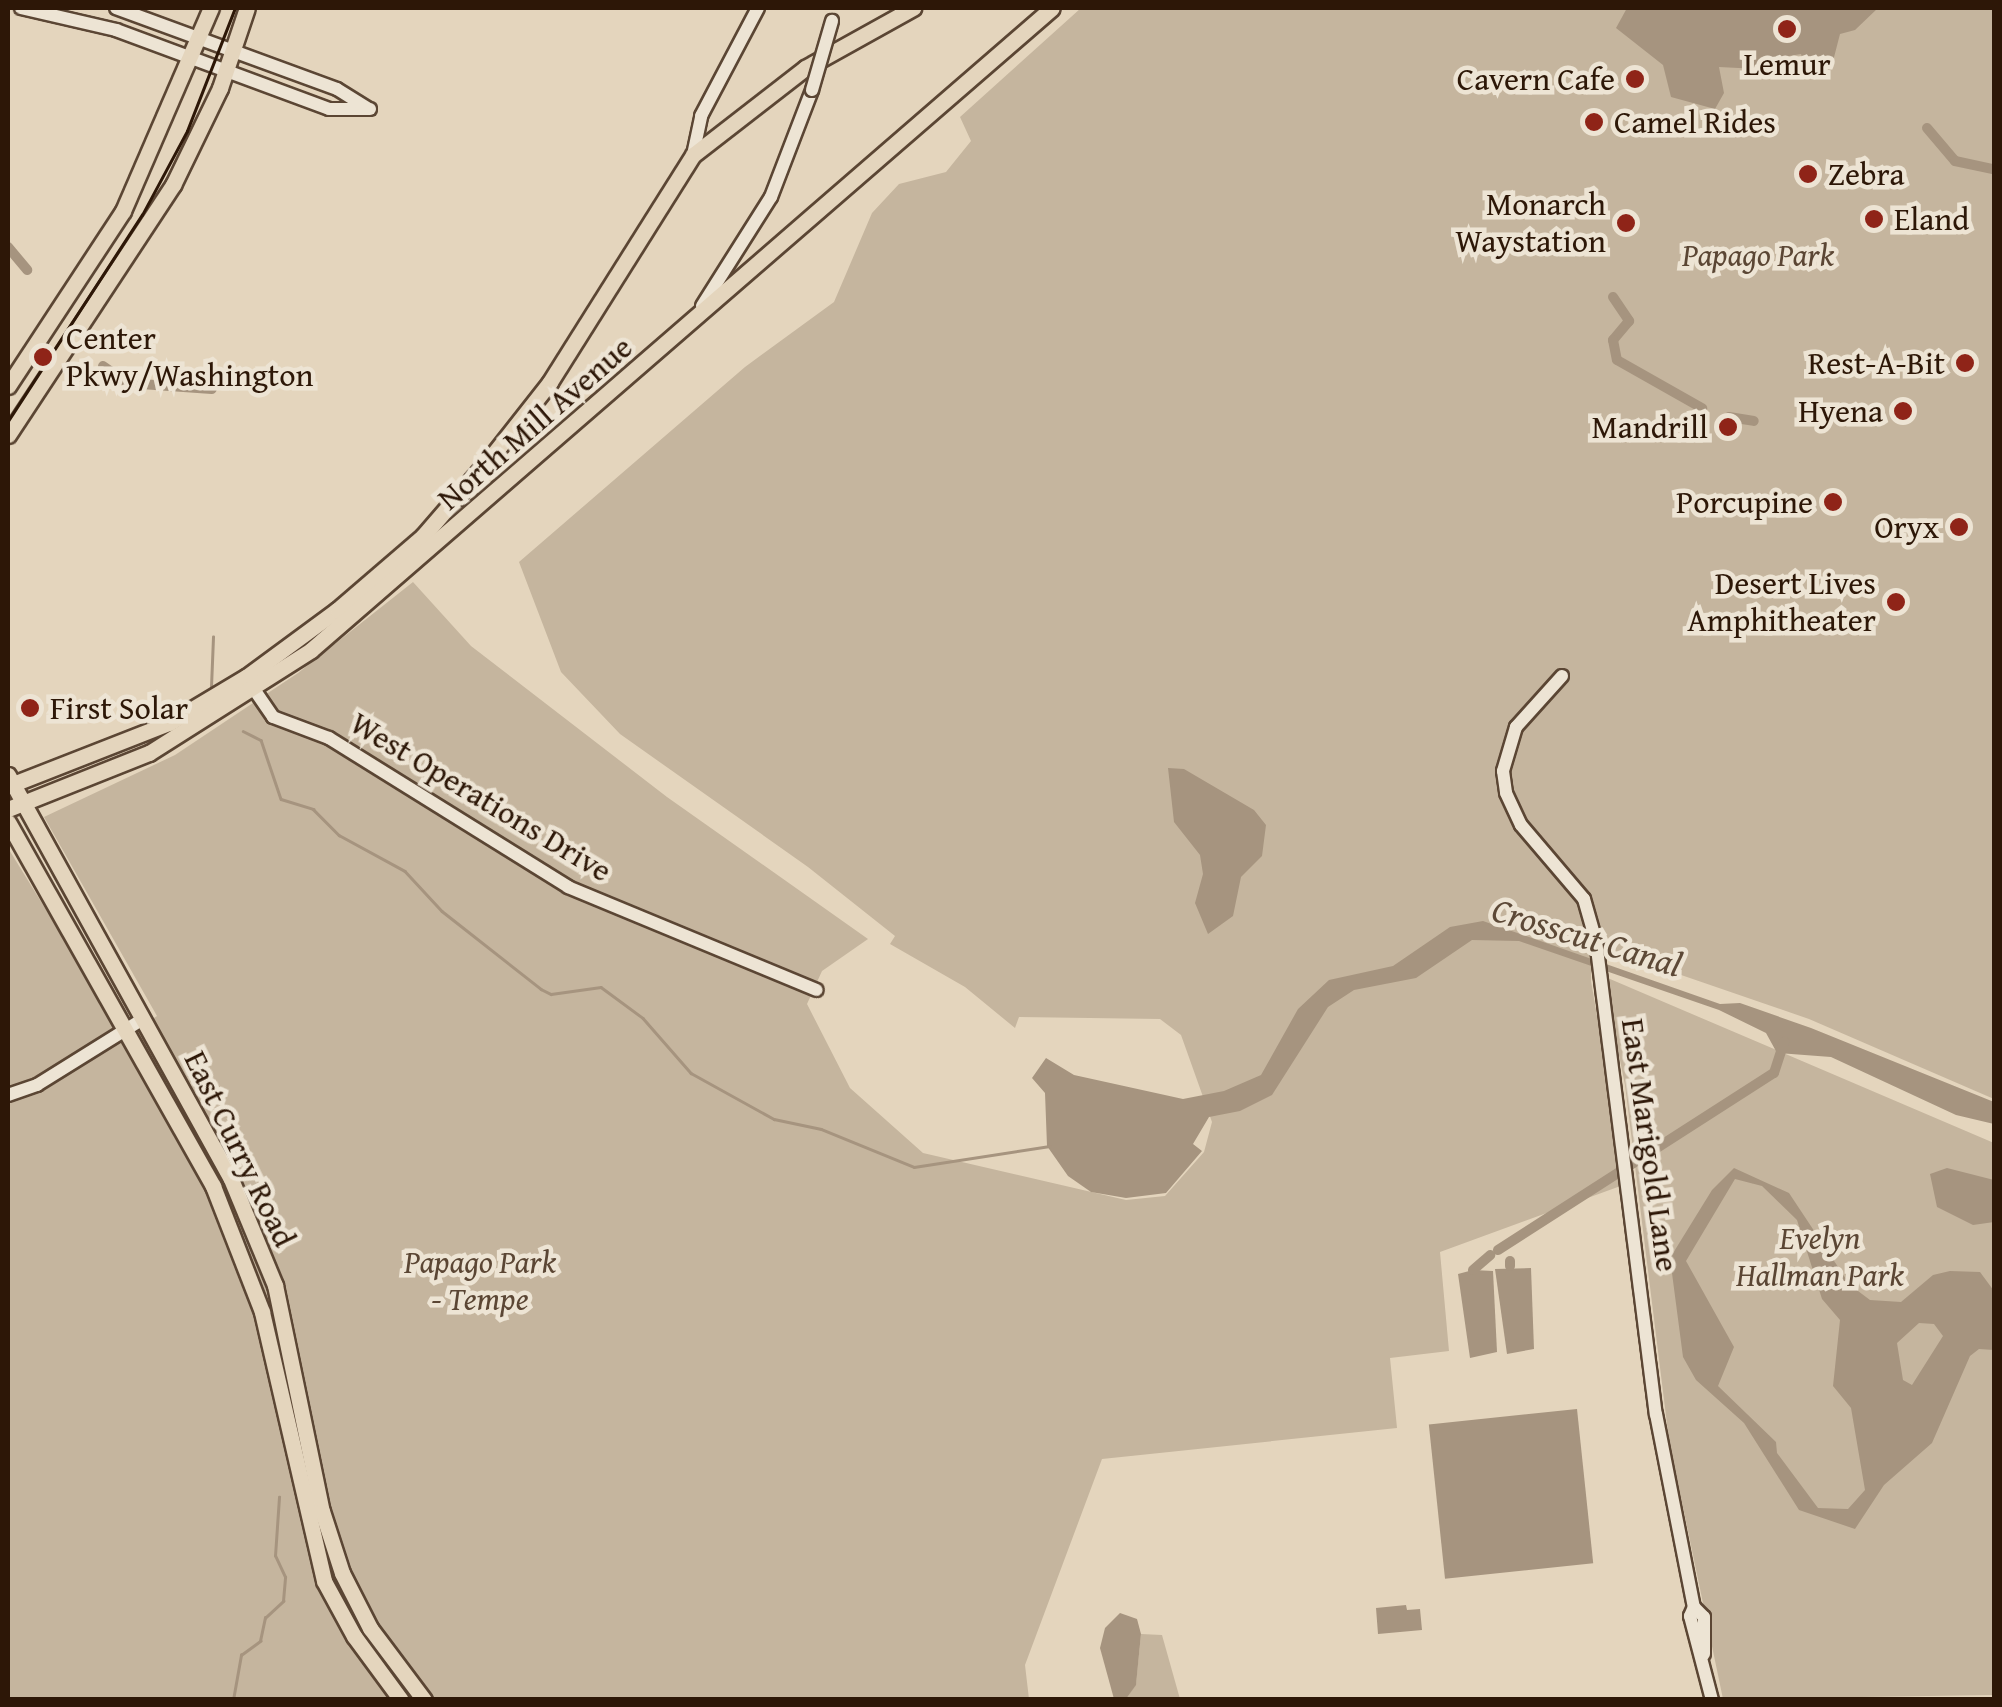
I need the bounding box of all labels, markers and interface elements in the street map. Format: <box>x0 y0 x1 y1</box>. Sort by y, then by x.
marker: Lemur <box>1776 18 1798 40</box>
place label: Lemur <box>1743 45 1831 83</box>
place label: Cavern Cafe <box>1457 60 1615 98</box>
marker: Cavern Cafe <box>1624 68 1646 90</box>
place label: Camel Rides <box>1614 103 1776 141</box>
marker: Camel Rides <box>1583 111 1605 133</box>
place label: Zebra <box>1828 155 1905 193</box>
marker: Zebra <box>1797 163 1819 185</box>
place label: Monarch Waystation <box>1455 186 1606 261</box>
place label: Eland <box>1894 200 1969 238</box>
marker: Eland <box>1863 208 1885 230</box>
marker: Monarch Waystation <box>1615 212 1637 234</box>
park label: Papago Park <box>1682 236 1834 274</box>
place label: Center Pkwy/Washington <box>66 320 313 395</box>
street label: North Mill Avenue <box>430 328 640 518</box>
marker: Center Pkwy/Washington <box>30 344 56 370</box>
place label: Rest-A-Bit <box>1808 344 1945 382</box>
marker: Rest-A-Bit <box>1954 352 1976 374</box>
place label: Hyena <box>1798 392 1883 430</box>
marker: Hyena <box>1892 400 1914 422</box>
place label: Mandrill <box>1591 408 1708 446</box>
marker: Mandrill <box>1717 416 1739 438</box>
place label: Porcupine <box>1676 483 1813 521</box>
marker: Porcupine <box>1822 491 1844 513</box>
place label: Oryx <box>1874 508 1939 546</box>
marker: Oryx <box>1948 516 1970 538</box>
place label: Desert Lives Amphitheater <box>1687 565 1876 640</box>
marker: Desert Lives Amphitheater <box>1885 591 1907 613</box>
place label: First Solar <box>50 689 188 727</box>
marker: First Solar <box>19 697 41 719</box>
street label: West Operations Drive <box>343 704 619 890</box>
water label: Crosscut Canal <box>1487 888 1687 986</box>
street label: East Marigold Lane <box>1613 1016 1687 1274</box>
street label: East Curry Road <box>176 1045 304 1253</box>
park label: Evelyn Hallman Park <box>1736 1220 1904 1295</box>
park label: Papago Park - Tempe <box>404 1244 556 1319</box>

